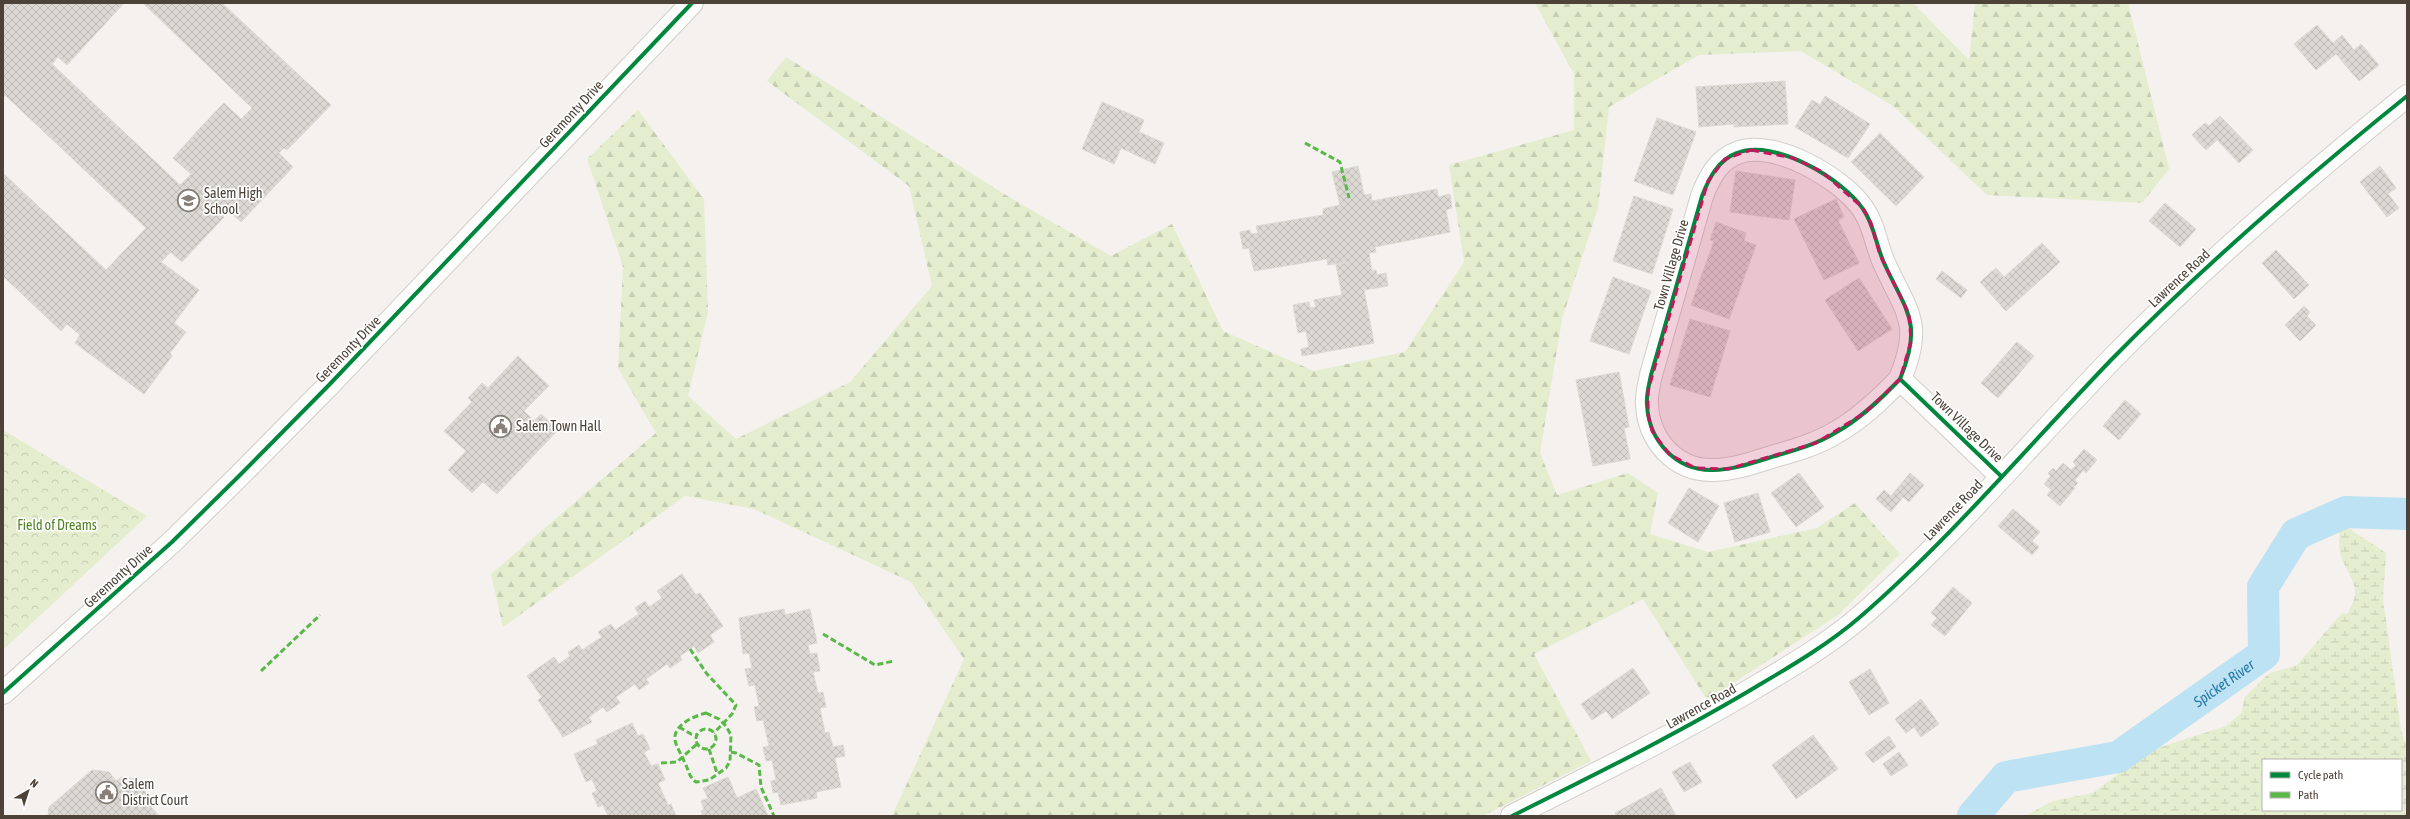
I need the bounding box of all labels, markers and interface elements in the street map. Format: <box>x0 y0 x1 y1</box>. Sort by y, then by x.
street label: Geremonty Drive <box>536 77 606 151</box>
place label: Salem High School <box>204 185 262 217</box>
school or university icon: Salem High School <box>176 188 202 214</box>
street label: Town Village Drive <box>1650 218 1692 312</box>
street label: Lawrence Road <box>2145 246 2213 310</box>
street label: Geremonty Drive <box>312 312 384 386</box>
street label: Town Village Drive <box>1928 389 2006 465</box>
public building icon: Salem Town Hall <box>488 413 514 439</box>
place label: Salem Town Hall <box>516 418 601 434</box>
street label: Lawrence Road <box>1920 476 1986 544</box>
park label: Field of Dreams <box>17 517 97 533</box>
street label: Geremonty Drive <box>80 541 156 611</box>
water label: Spicket River <box>2189 655 2258 710</box>
street label: Lawrence Road <box>1663 680 1739 732</box>
legend <box>2262 759 2402 811</box>
text: Cycle path <box>2298 768 2343 782</box>
north arrow <box>8 771 48 811</box>
place label: Salem District Court <box>122 776 188 808</box>
text: N <box>28 777 41 790</box>
public building icon: Salem District Court <box>93 779 119 805</box>
text: Path <box>2298 788 2319 802</box>

